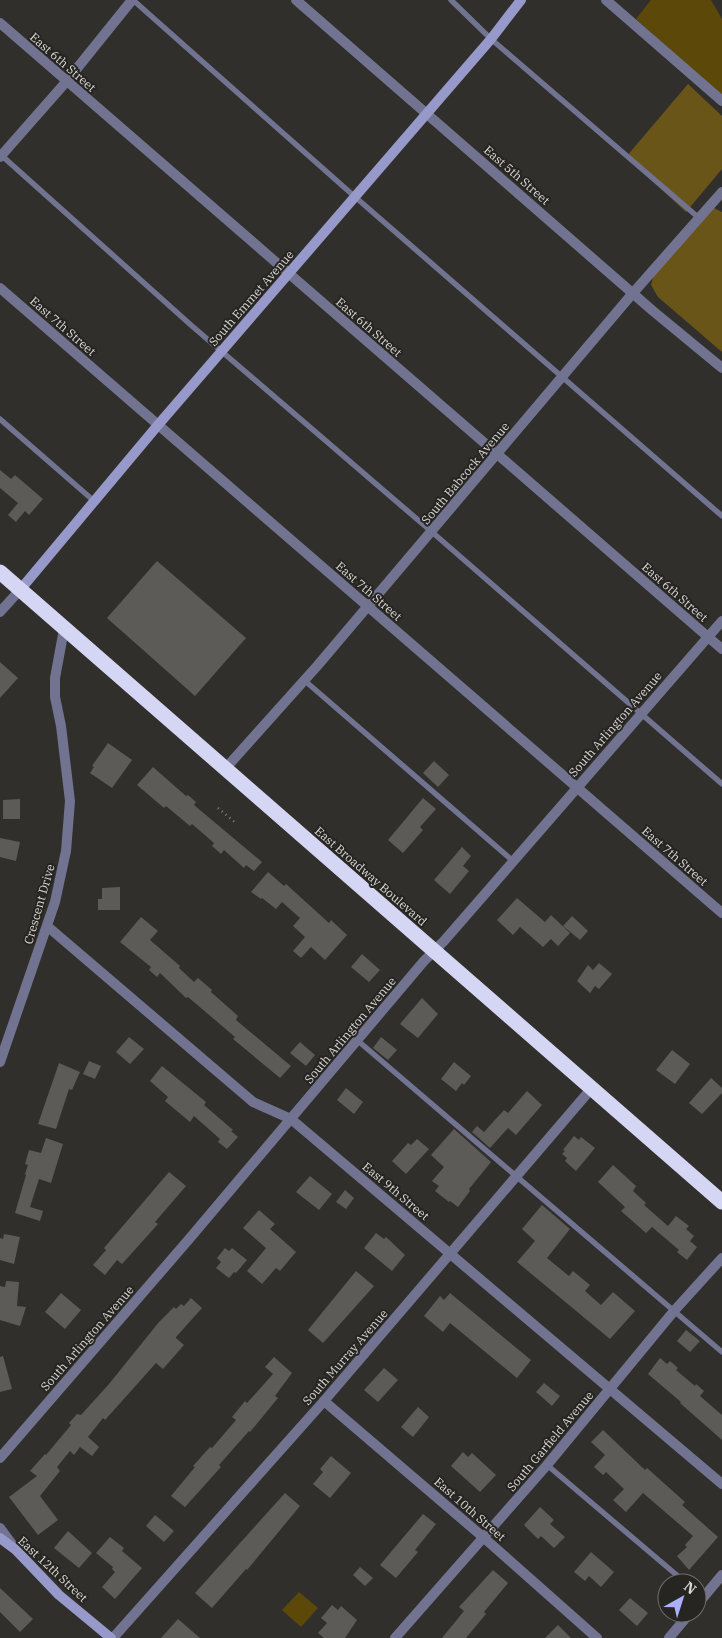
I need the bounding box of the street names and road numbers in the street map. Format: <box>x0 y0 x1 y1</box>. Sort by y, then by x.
street label: East 6th Street <box>27 29 99 95</box>
street label: East 5th Street <box>481 142 553 208</box>
street label: South Emmet Avenue <box>205 247 297 349</box>
street label: East 7th Street <box>27 293 99 359</box>
street label: East 6th Street <box>333 294 405 360</box>
street label: South Babcock Avenue <box>418 419 512 527</box>
street label: East 7th Street <box>333 558 405 624</box>
street label: East 6th Street <box>639 559 711 625</box>
street label: South Arlington Avenue <box>565 668 665 780</box>
street label: East Broadway Boulevard <box>312 823 430 929</box>
street label: East 7th Street <box>639 823 711 889</box>
street label: Crescent Drive <box>20 862 58 946</box>
street label: South Arlington Avenue <box>301 974 399 1086</box>
street label: East 9th Street <box>360 1159 432 1223</box>
street label: South Arlington Avenue <box>37 1282 137 1394</box>
street label: South Murray Avenue <box>299 1306 391 1408</box>
street label: South Garfield Avenue <box>504 1388 596 1494</box>
street label: East 10th Street <box>431 1474 509 1544</box>
street label: East 12th Street <box>15 1533 91 1605</box>

